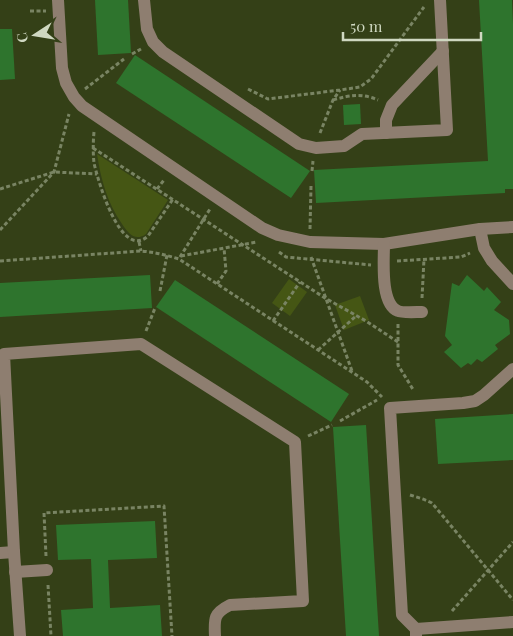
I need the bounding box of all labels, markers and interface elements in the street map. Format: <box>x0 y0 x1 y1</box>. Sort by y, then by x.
north arrow <box>10 10 60 60</box>
scale bar <box>343 10 480 42</box>
text: 50 m <box>350 16 383 36</box>
text: С <box>11 31 32 45</box>

